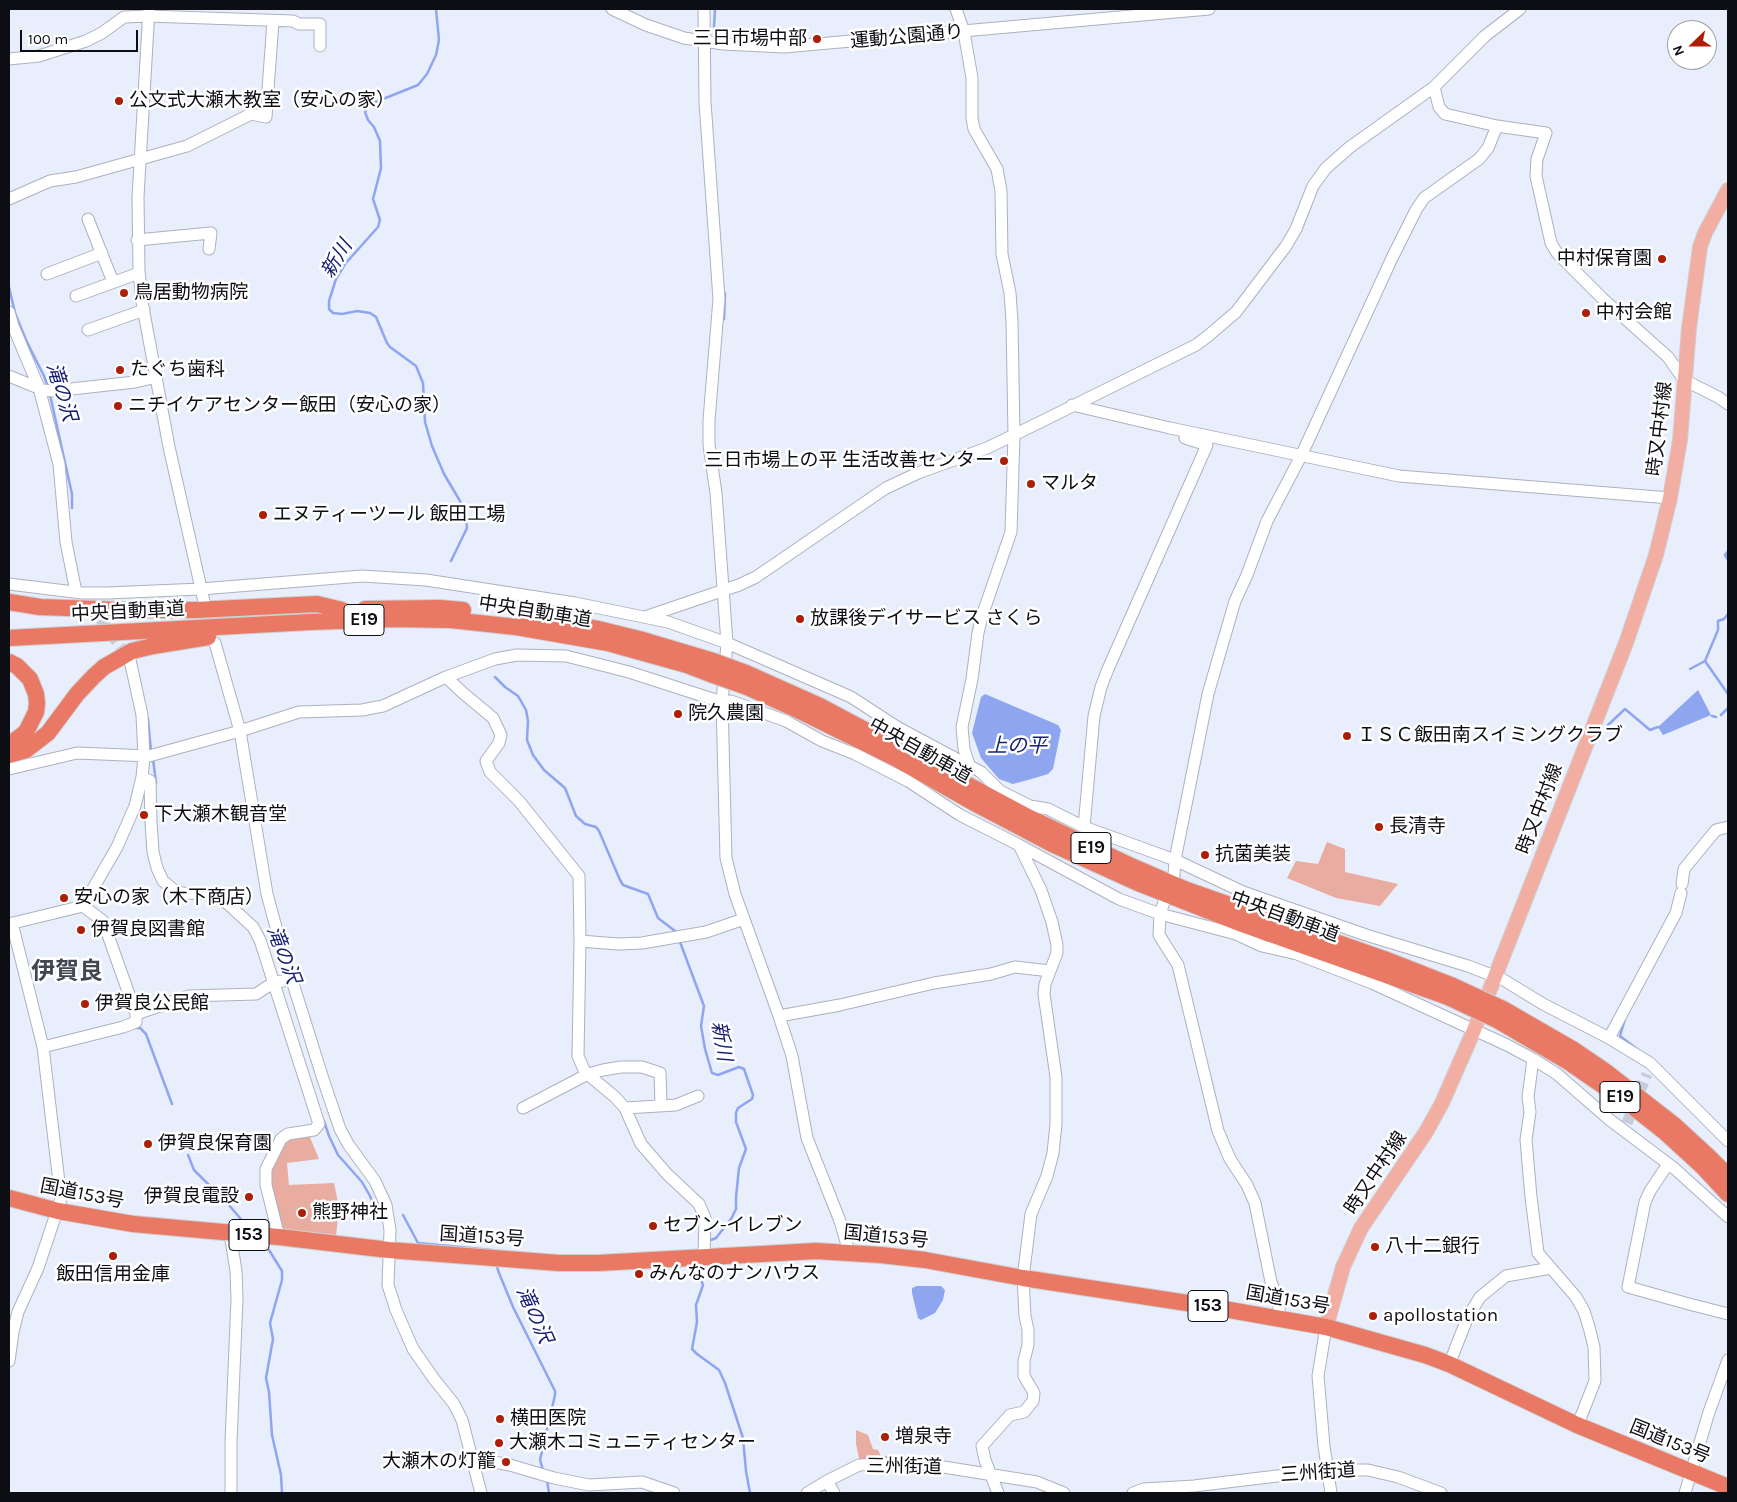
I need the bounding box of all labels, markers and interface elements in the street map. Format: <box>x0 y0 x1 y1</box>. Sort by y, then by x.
scale bar <box>22 20 140 52</box>
north arrow <box>1667 20 1717 70</box>
street label: 運動公園通り <box>849 21 965 53</box>
place label: 三日市場中部 <box>693 28 807 50</box>
text: 100 m <box>28 30 68 48</box>
marker: 三日市場中部 <box>811 33 823 45</box>
text: N <box>1669 43 1688 58</box>
place label: 公文式大瀬木教室（安心の家） <box>129 90 395 112</box>
marker: 公文式大瀬木教室（安心の家） <box>113 95 125 107</box>
water label: 新川 <box>316 236 358 282</box>
place label: 中村保育園 <box>1557 248 1652 270</box>
marker: 中村保育園 <box>1656 253 1668 265</box>
place label: 鳥居動物病院 <box>134 282 248 304</box>
marker: 鳥居動物病院 <box>118 287 130 299</box>
place label: 中村会館 <box>1596 302 1672 324</box>
marker: 中村会館 <box>1580 307 1592 319</box>
place label: たぐち歯科 <box>130 359 225 381</box>
water label: 滝の沢 <box>41 360 81 424</box>
marker: たぐち歯科 <box>114 364 126 376</box>
street label: 時又中村線 <box>1643 380 1677 478</box>
place label: ニチイケアセンター飯田（安心の家） <box>128 395 451 417</box>
marker: ニチイケアセンター飯田（安心の家） <box>112 400 124 412</box>
place label: 三日市場上の平 生活改善センター <box>704 450 994 472</box>
marker: 三日市場上の平 生活改善センター <box>998 455 1010 467</box>
place label: マルタ <box>1041 473 1098 495</box>
marker: マルタ <box>1025 478 1037 490</box>
place label: エヌティーツール 飯田工場 <box>273 504 506 526</box>
marker: エヌティーツール 飯田工場 <box>257 509 269 521</box>
street label: 中央自動車道 <box>477 592 593 632</box>
street label: 中央自動車道 <box>70 598 186 626</box>
road number: E19 <box>344 604 384 636</box>
place label: 放課後デイサービス さくら <box>810 608 1043 630</box>
marker: 放課後デイサービス さくら <box>794 613 806 625</box>
place label: 院久農園 <box>688 703 764 725</box>
marker: 院久農園 <box>672 708 684 720</box>
street label: 中央自動車道 <box>865 713 975 789</box>
place label: ＩＳＣ飯田南スイミングクラブ <box>1357 725 1623 747</box>
marker: ＩＳＣ飯田南スイミングクラブ <box>1341 730 1353 742</box>
water label: 上の平 <box>987 734 1047 758</box>
street label: 時又中村線 <box>1512 761 1568 857</box>
place label: 下大瀬木観音堂 <box>154 804 287 826</box>
marker: 下大瀬木観音堂 <box>138 809 150 821</box>
place label: 長清寺 <box>1389 816 1446 838</box>
marker: 長清寺 <box>1373 821 1385 833</box>
road number: E19 <box>1071 832 1111 864</box>
place label: 抗菌美装 <box>1215 844 1291 866</box>
marker: 抗菌美装 <box>1199 849 1211 861</box>
place label: 安心の家（木下商店） <box>74 887 264 909</box>
street label: 中央自動車道 <box>1228 887 1342 947</box>
marker: 安心の家（木下商店） <box>58 892 70 904</box>
place label: 伊賀良図書館 <box>91 919 205 941</box>
water label: 滝の沢 <box>261 923 305 987</box>
marker: 伊賀良図書館 <box>75 924 87 936</box>
district label: 伊賀良 <box>31 958 103 986</box>
place label: 伊賀良公民館 <box>95 993 209 1015</box>
marker: 伊賀良公民館 <box>79 998 91 1010</box>
water label: 新川 <box>706 1019 736 1063</box>
road number: E19 <box>1600 1082 1640 1112</box>
street label: 時又中村線 <box>1340 1127 1412 1219</box>
place label: 伊賀良保育園 <box>158 1133 272 1155</box>
marker: 伊賀良保育園 <box>142 1138 154 1150</box>
street label: 国道153号 <box>38 1175 126 1213</box>
place label: 伊賀良電設 <box>144 1186 239 1208</box>
marker: 伊賀良電設 <box>243 1191 255 1203</box>
place label: 熊野神社 <box>312 1202 388 1224</box>
marker: 熊野神社 <box>296 1207 308 1219</box>
place label: セブン-イレブン <box>663 1215 803 1237</box>
road number: 153 <box>229 1220 269 1250</box>
marker: セブン-イレブン <box>647 1220 659 1232</box>
street label: 国道153号 <box>842 1221 930 1253</box>
street label: 国道153号 <box>439 1223 525 1251</box>
place label: 八十二銀行 <box>1385 1236 1480 1258</box>
marker: 八十二銀行 <box>1369 1241 1381 1253</box>
marker: 飯田信用金庫 <box>107 1250 119 1262</box>
place label: みんなのナンハウス <box>649 1263 820 1285</box>
place label: 飯田信用金庫 <box>56 1264 170 1286</box>
marker: みんなのナンハウス <box>633 1268 645 1280</box>
street label: 国道153号 <box>1244 1281 1332 1319</box>
water label: 滝の沢 <box>511 1283 557 1347</box>
road number: 153 <box>1188 1290 1228 1322</box>
place label: apollostation <box>1383 1305 1498 1327</box>
marker: apollostation <box>1367 1310 1379 1322</box>
place label: 横田医院 <box>510 1408 586 1430</box>
marker: 横田医院 <box>494 1413 506 1425</box>
street label: 国道153号 <box>1626 1415 1714 1469</box>
place label: 増泉寺 <box>895 1426 952 1448</box>
marker: 増泉寺 <box>879 1431 891 1443</box>
place label: 大瀬木コミュニティセンター <box>509 1432 756 1454</box>
marker: 大瀬木コミュニティセンター <box>493 1437 505 1449</box>
place label: 大瀬木の灯籠 <box>382 1451 496 1473</box>
street label: 三州街道 <box>866 1455 942 1479</box>
marker: 大瀬木の灯籠 <box>500 1456 512 1468</box>
street label: 三州街道 <box>1279 1459 1357 1487</box>

